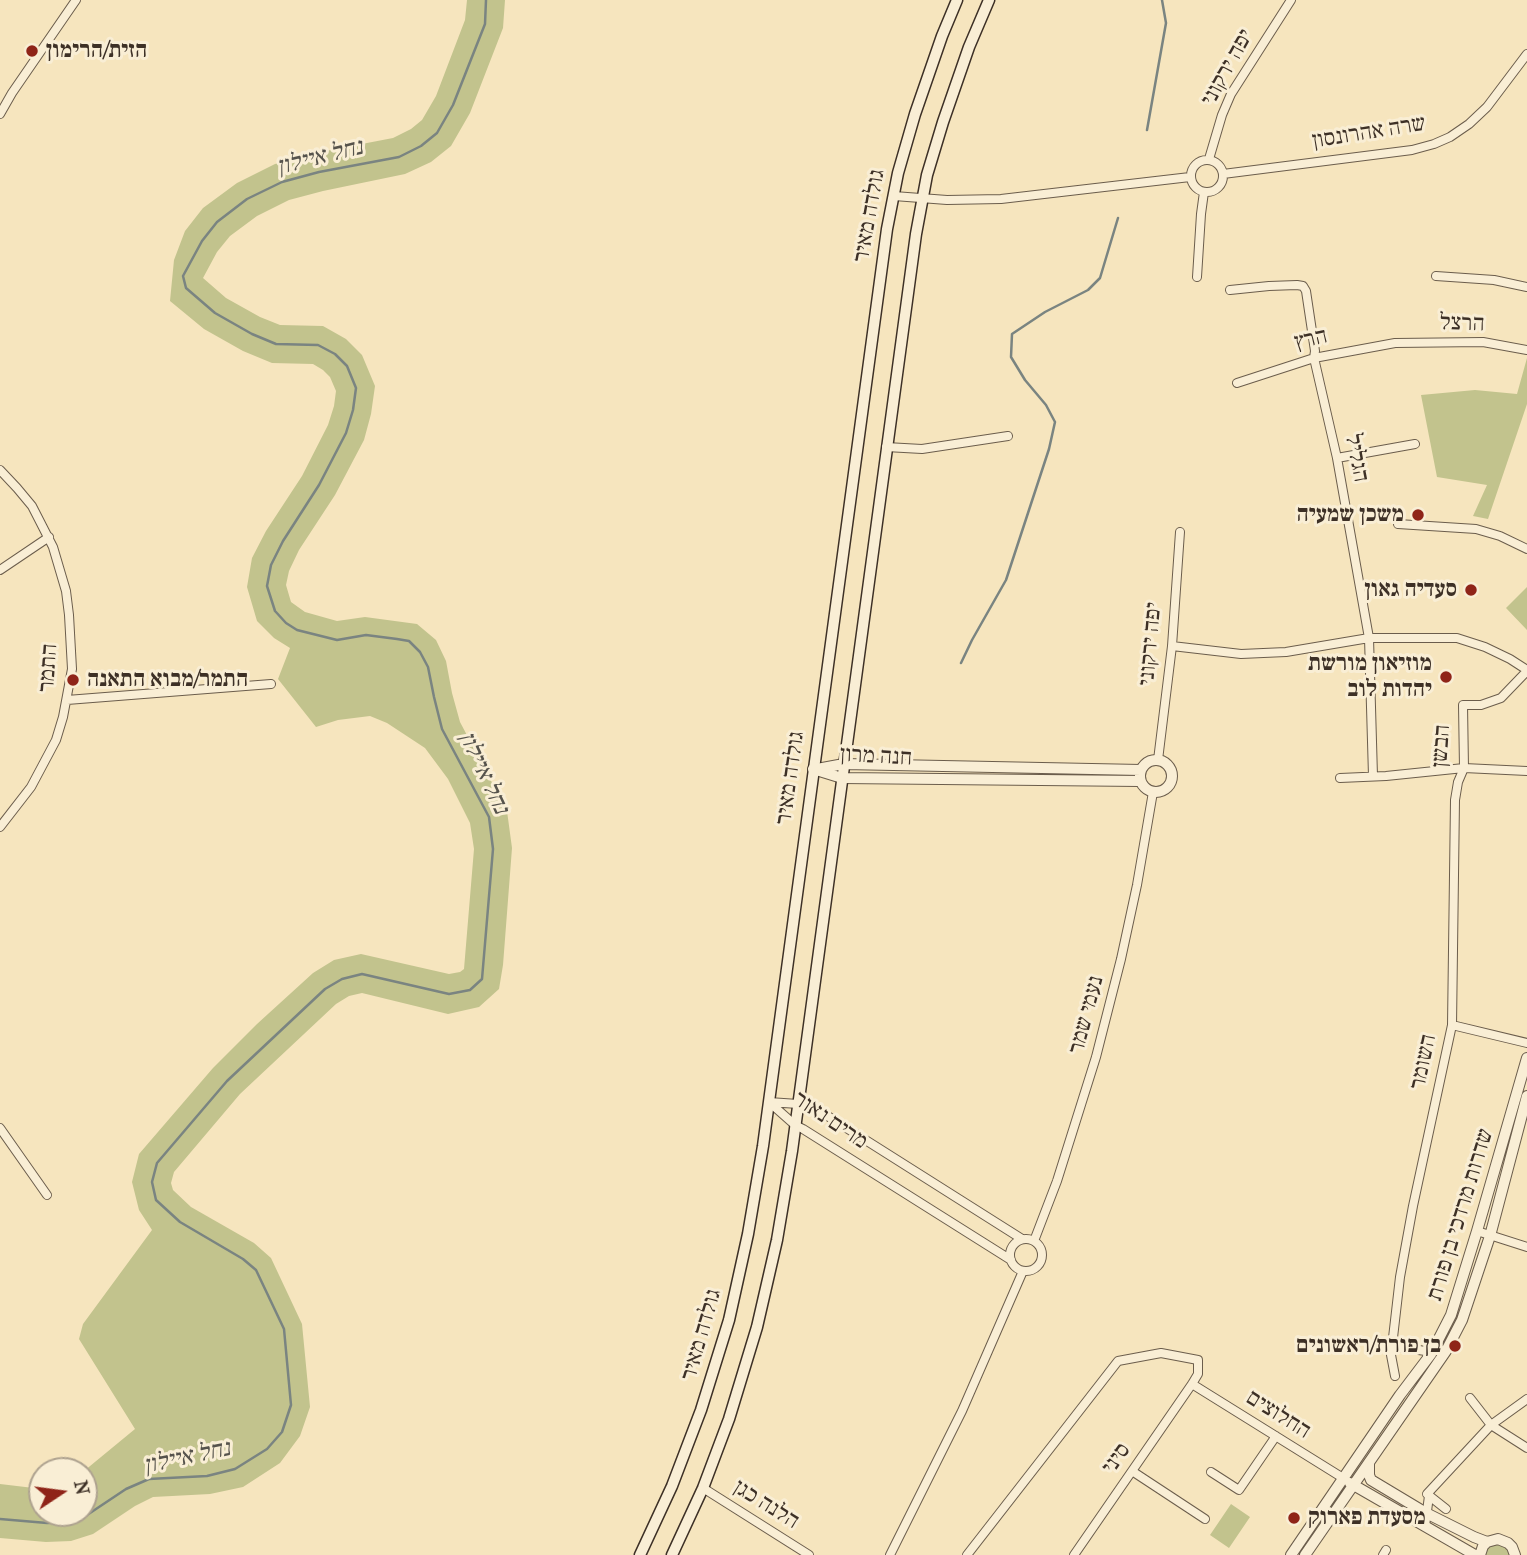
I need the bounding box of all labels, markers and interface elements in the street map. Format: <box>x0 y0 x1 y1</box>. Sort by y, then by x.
street label: יפה ירקוני <box>1196 25 1260 111</box>
place label: הזית/הרימון <box>46 37 147 65</box>
marker: הזית/הרימון <box>24 43 40 59</box>
street label: שרה אהרונסון <box>1310 110 1428 156</box>
water label: נחל איילון <box>274 133 366 183</box>
street label: גולדה מאיר <box>848 167 892 265</box>
street label: הרצל <box>1439 309 1485 339</box>
street label: הרץ <box>1292 323 1330 357</box>
street label: הגליל <box>1338 431 1374 485</box>
place label: משכן שמעיה <box>1296 501 1404 529</box>
marker: משכן שמעיה <box>1410 507 1426 523</box>
place label: סעדיה גאון <box>1364 576 1457 604</box>
marker: סעדיה גאון <box>1463 582 1479 598</box>
street label: יפה ירקוני <box>1134 601 1168 687</box>
street label: התמר <box>34 643 64 693</box>
place label: מוזיאון מורשת יהדות לוב <box>1308 650 1432 704</box>
place label: התמר/מבוא התאנה <box>87 666 248 694</box>
marker: מוזיאון מורשת יהדות לוב <box>1438 669 1454 685</box>
marker: התמר/מבוא התאנה <box>65 672 81 688</box>
street label: הבשן <box>1427 724 1457 768</box>
water label: נחל איילון <box>451 727 515 819</box>
street label: גולדה מאיר <box>771 729 811 827</box>
street label: חנה מרון <box>839 741 913 773</box>
street label: נעמי שמר <box>1063 973 1111 1057</box>
street label: השומר <box>1405 1032 1443 1092</box>
street label: מרים נאור <box>787 1086 873 1156</box>
street label: שדרות מרדכי בן פורת <box>1422 1126 1500 1304</box>
street label: גולדה מאיר <box>676 1286 728 1384</box>
place label: בן פורת/ראשונים <box>1296 1332 1441 1360</box>
marker: בן פורת/ראשונים <box>1447 1338 1463 1354</box>
street label: החלוצים <box>1240 1384 1316 1446</box>
water label: נחל איילון <box>141 1435 233 1481</box>
street label: סיני <box>1097 1438 1137 1480</box>
north arrow <box>28 1457 98 1527</box>
street label: הלנה כגן <box>728 1474 804 1536</box>
text: N <box>69 1478 94 1497</box>
place label: מסעדת פארוק <box>1308 1504 1426 1532</box>
marker: מסעדת פארוק <box>1286 1510 1302 1526</box>

